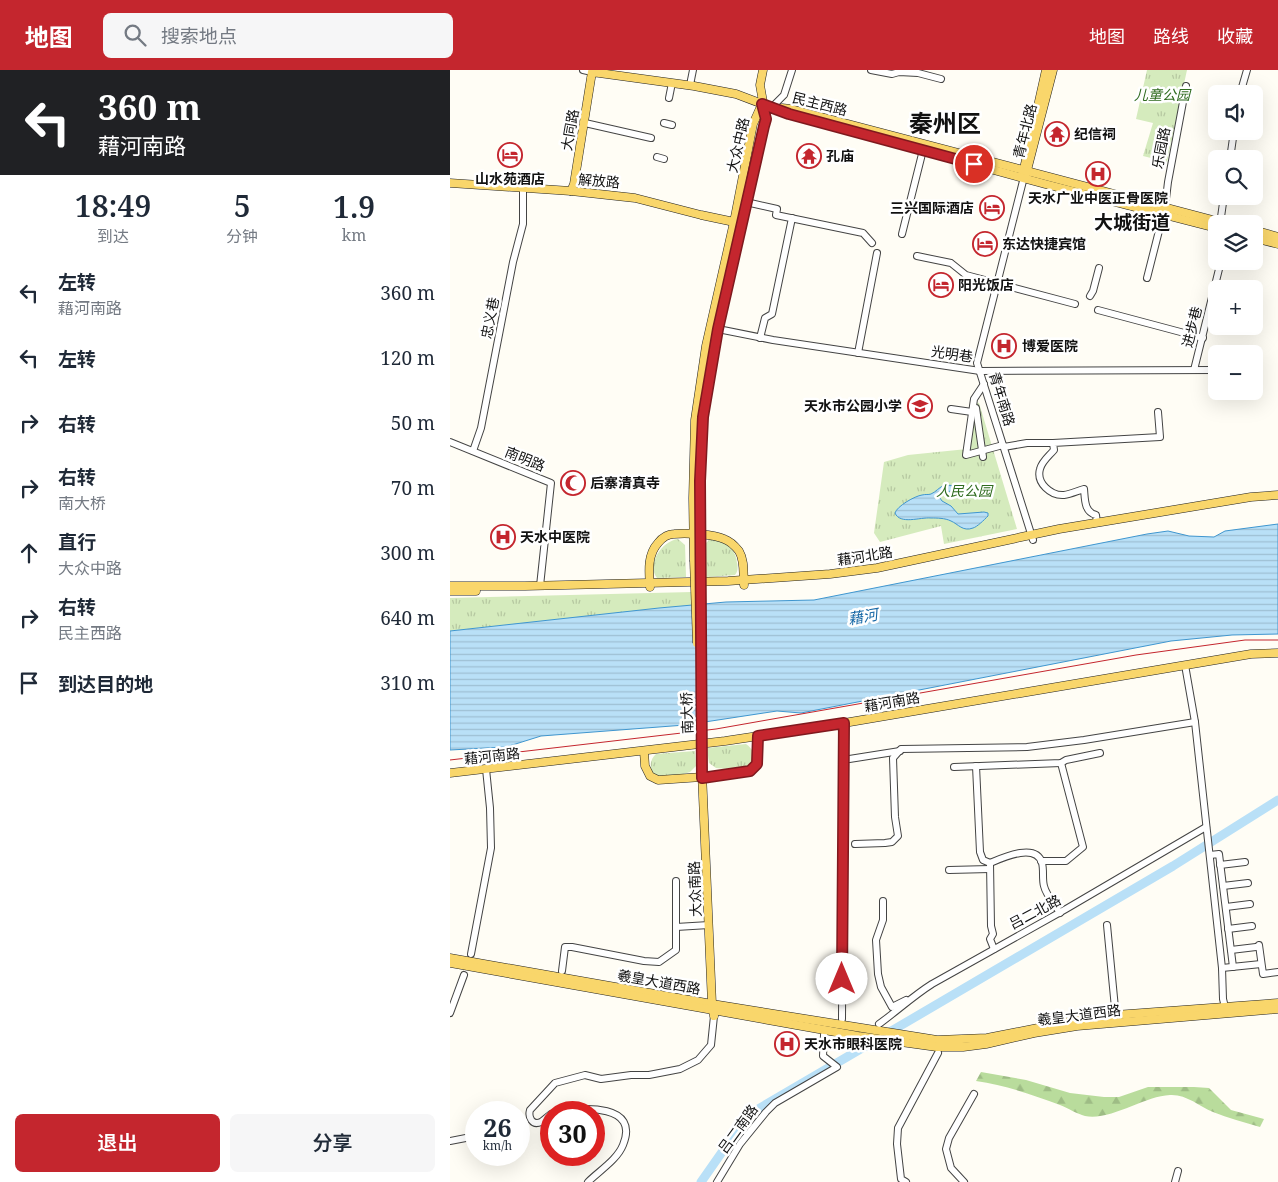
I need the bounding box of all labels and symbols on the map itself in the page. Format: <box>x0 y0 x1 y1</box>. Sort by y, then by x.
park label: 儿童公园 <box>1134 85 1192 104</box>
street label: 民主西路 <box>791 88 850 120</box>
street label: 青年北路 <box>1009 101 1041 160</box>
district label: 秦州区 <box>909 106 981 139</box>
street label: 大同路 <box>557 108 583 152</box>
street label: 大众中路 <box>722 115 753 174</box>
temple icon: 纪信祠 <box>1044 121 1070 147</box>
place label: 纪信祠 <box>1074 124 1116 143</box>
street label: 乐园路 <box>1147 125 1174 170</box>
hotel icon: 山水苑酒店 <box>497 142 523 168</box>
temple icon: 孔庙 <box>796 143 822 169</box>
pin <box>953 143 995 185</box>
place label: 孔庙 <box>826 146 854 165</box>
hospital icon: 天水广业中医正骨医院 <box>1085 161 1111 187</box>
place label: 山水苑酒店 <box>475 169 545 188</box>
street label: 解放路 <box>577 169 621 192</box>
place label: 天水广业中医正骨医院 <box>1028 188 1168 207</box>
hotel icon: 三兴国际酒店 <box>979 195 1005 221</box>
place label: 三兴国际酒店 <box>890 198 974 217</box>
district label: 大城街道 <box>1094 209 1170 235</box>
hotel icon: 东达快捷宾馆 <box>972 231 998 257</box>
place label: 东达快捷宾馆 <box>1002 234 1086 253</box>
hotel icon: 阳光饭店 <box>928 272 954 298</box>
place label: 阳光饭店 <box>958 275 1014 294</box>
street label: 忠义巷 <box>476 295 503 340</box>
street label: 进步巷 <box>1177 304 1206 350</box>
hospital icon: 博爱医院 <box>991 333 1017 359</box>
place label: 博爱医院 <box>1022 336 1078 355</box>
street label: 光明巷 <box>930 341 974 366</box>
street label: 青年南路 <box>985 369 1020 428</box>
school or university icon: 天水市公园小学 <box>907 393 933 419</box>
place label: 天水市公园小学 <box>804 396 902 415</box>
street label: 南明路 <box>502 442 548 475</box>
mosque icon: 后寨清真寺 <box>560 470 586 496</box>
place label: 后寨清真寺 <box>590 473 660 492</box>
park label: 人民公园 <box>936 481 994 500</box>
hospital icon: 天水中医院 <box>490 524 516 550</box>
place label: 天水中医院 <box>520 527 590 546</box>
street label: 藉河北路 <box>836 542 894 569</box>
water label: 藉河 <box>846 603 882 628</box>
street label: 藉河南路 <box>863 687 921 716</box>
street label: 南大桥 <box>676 692 697 734</box>
street label: 藉河南路 <box>463 743 521 768</box>
street label: 大众南路 <box>684 861 705 917</box>
street label: 吕二北路 <box>1006 890 1064 933</box>
position arrow <box>815 952 867 1004</box>
street label: 羲皇大道西路 <box>616 965 702 998</box>
street label: 羲皇大道西路 <box>1036 1000 1122 1029</box>
hospital icon: 天水市眼科医院 <box>774 1031 800 1057</box>
place label: 天水市眼科医院 <box>804 1034 902 1053</box>
street label: 吕二南路 <box>713 1100 762 1157</box>
speed limit sign: 30 <box>540 1101 605 1166</box>

